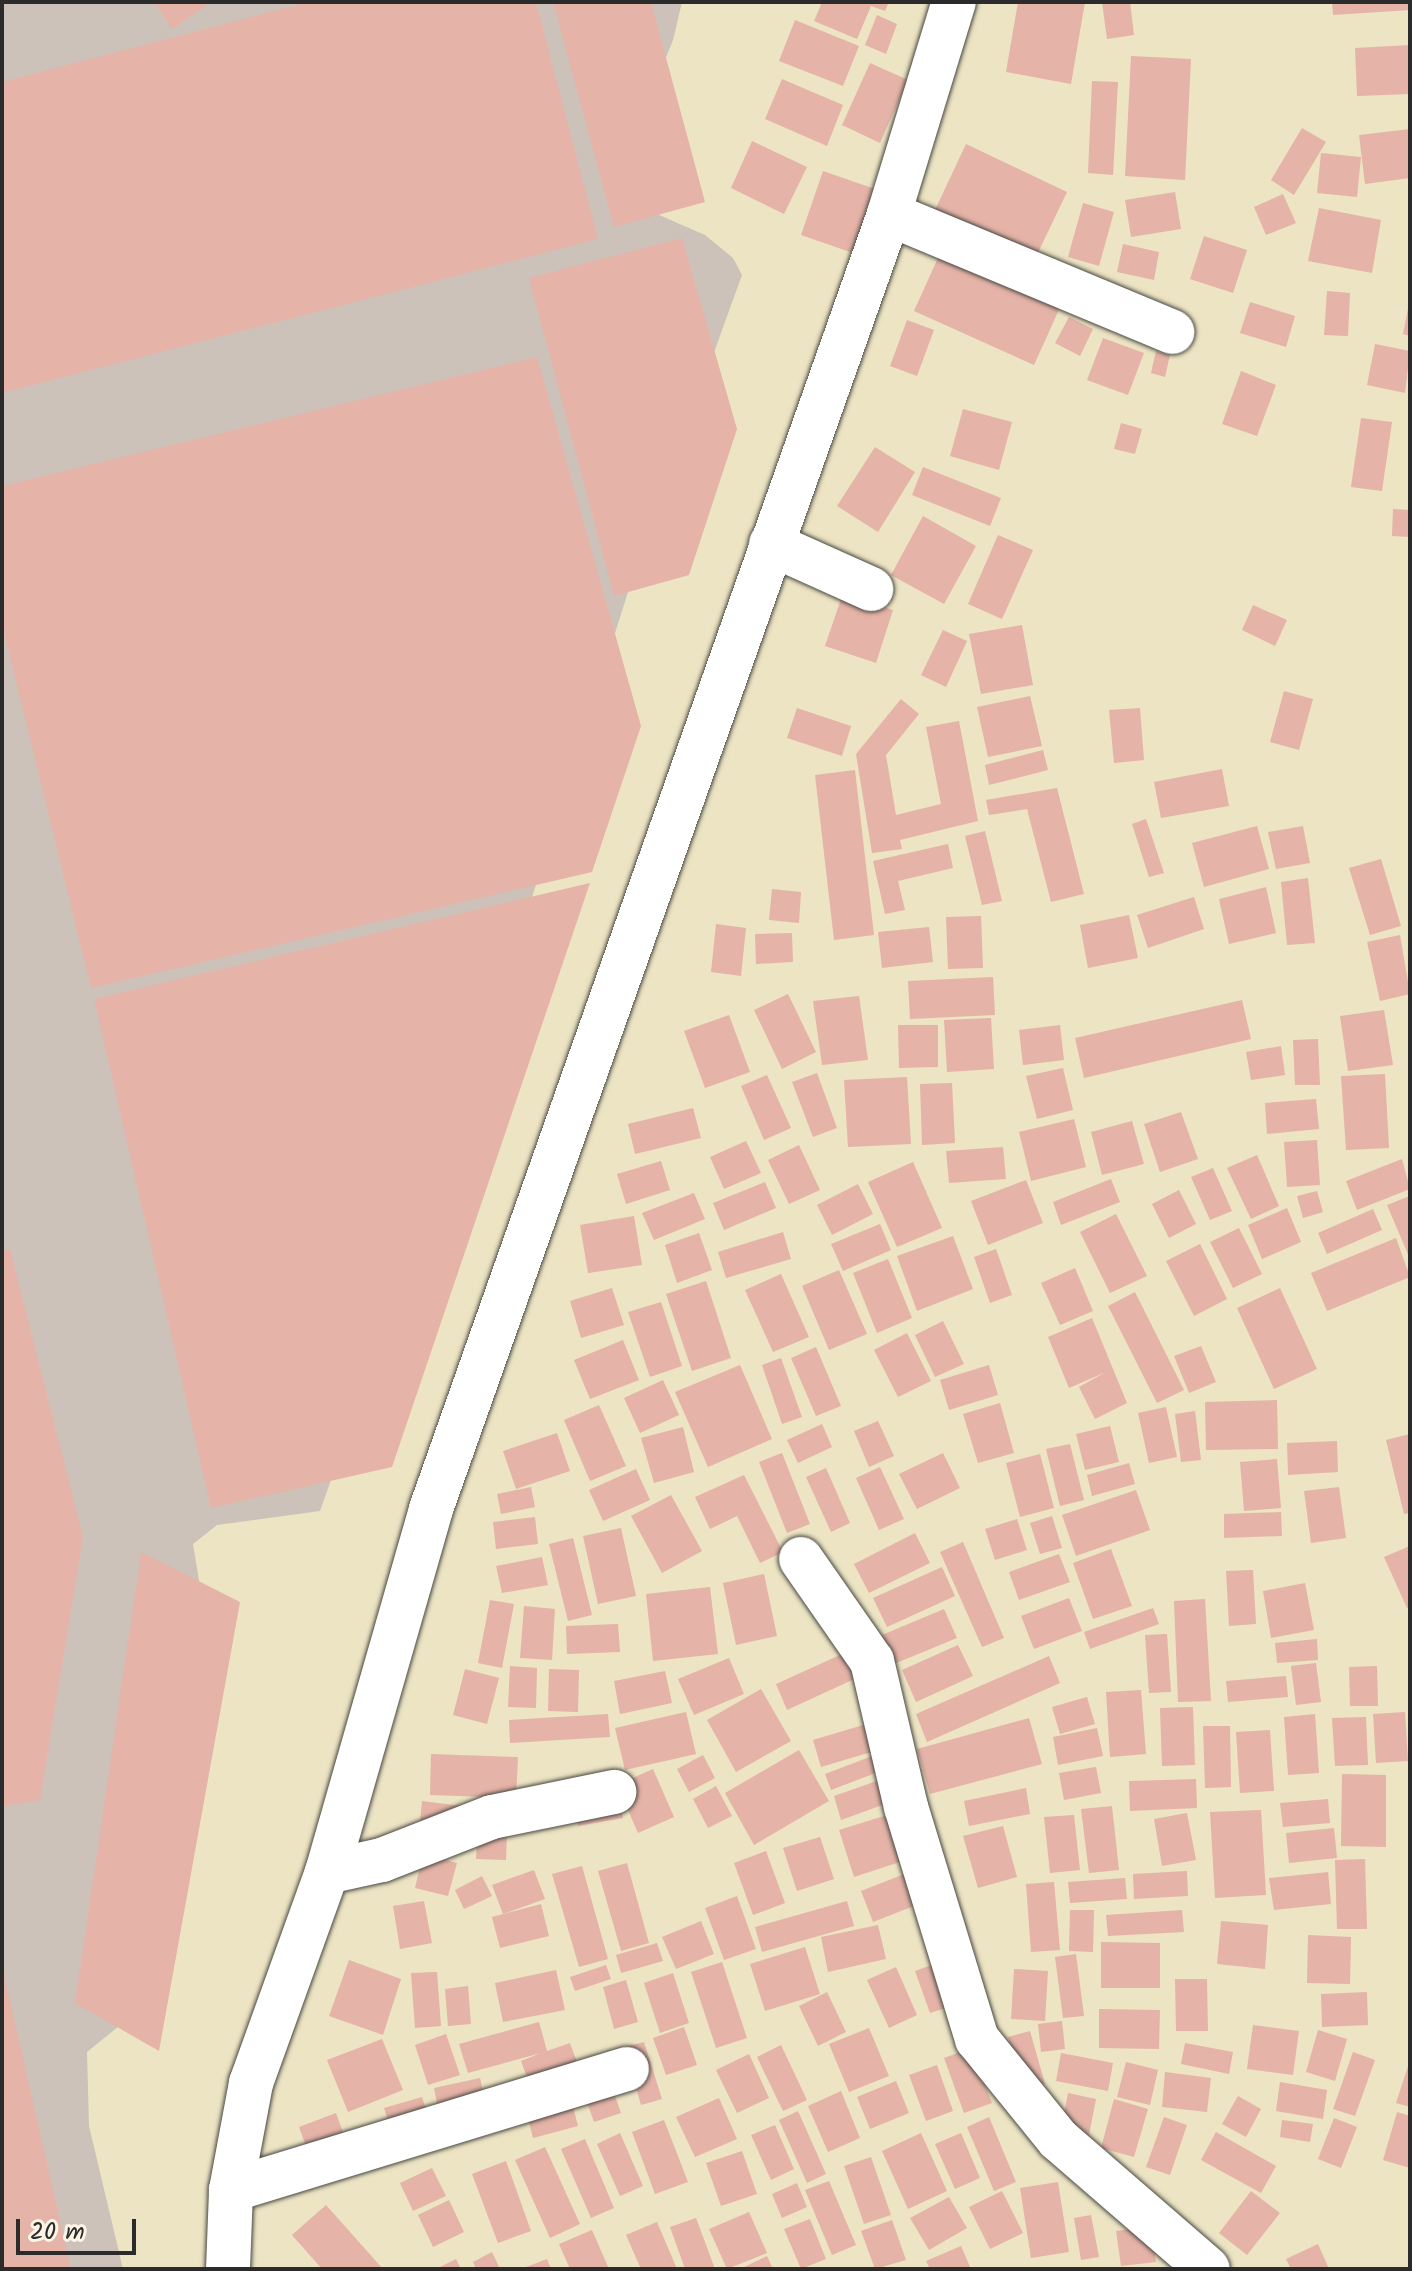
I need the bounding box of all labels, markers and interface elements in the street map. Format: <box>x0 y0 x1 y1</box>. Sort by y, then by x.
scale bar <box>20 2203 140 2253</box>
text: 20 m <box>30 2213 85 2252</box>

